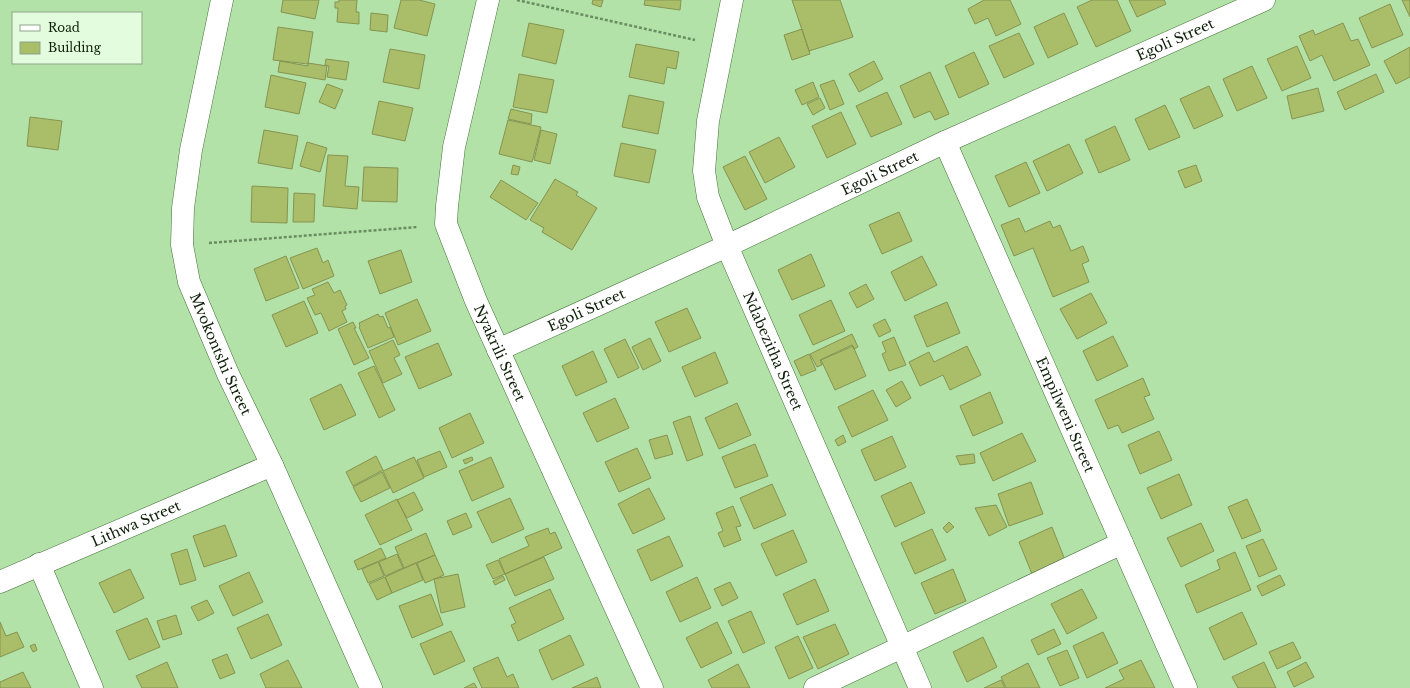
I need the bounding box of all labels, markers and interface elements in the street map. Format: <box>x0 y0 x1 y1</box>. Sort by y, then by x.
legend <box>12 12 142 64</box>
street label: Egoli Street <box>1134 14 1217 65</box>
text: Road <box>48 20 80 35</box>
text: Building <box>48 40 102 55</box>
street label: Egoli Street <box>839 147 922 199</box>
street label: Egoli Street <box>545 284 629 335</box>
street label: Ndabezitha Street <box>739 289 807 414</box>
street label: Mvokontshi Street <box>186 290 256 419</box>
street label: Nyakrili Street <box>470 302 530 405</box>
street label: Empilweni Street <box>1032 354 1099 476</box>
street label: Lithwa Street <box>89 496 184 551</box>

